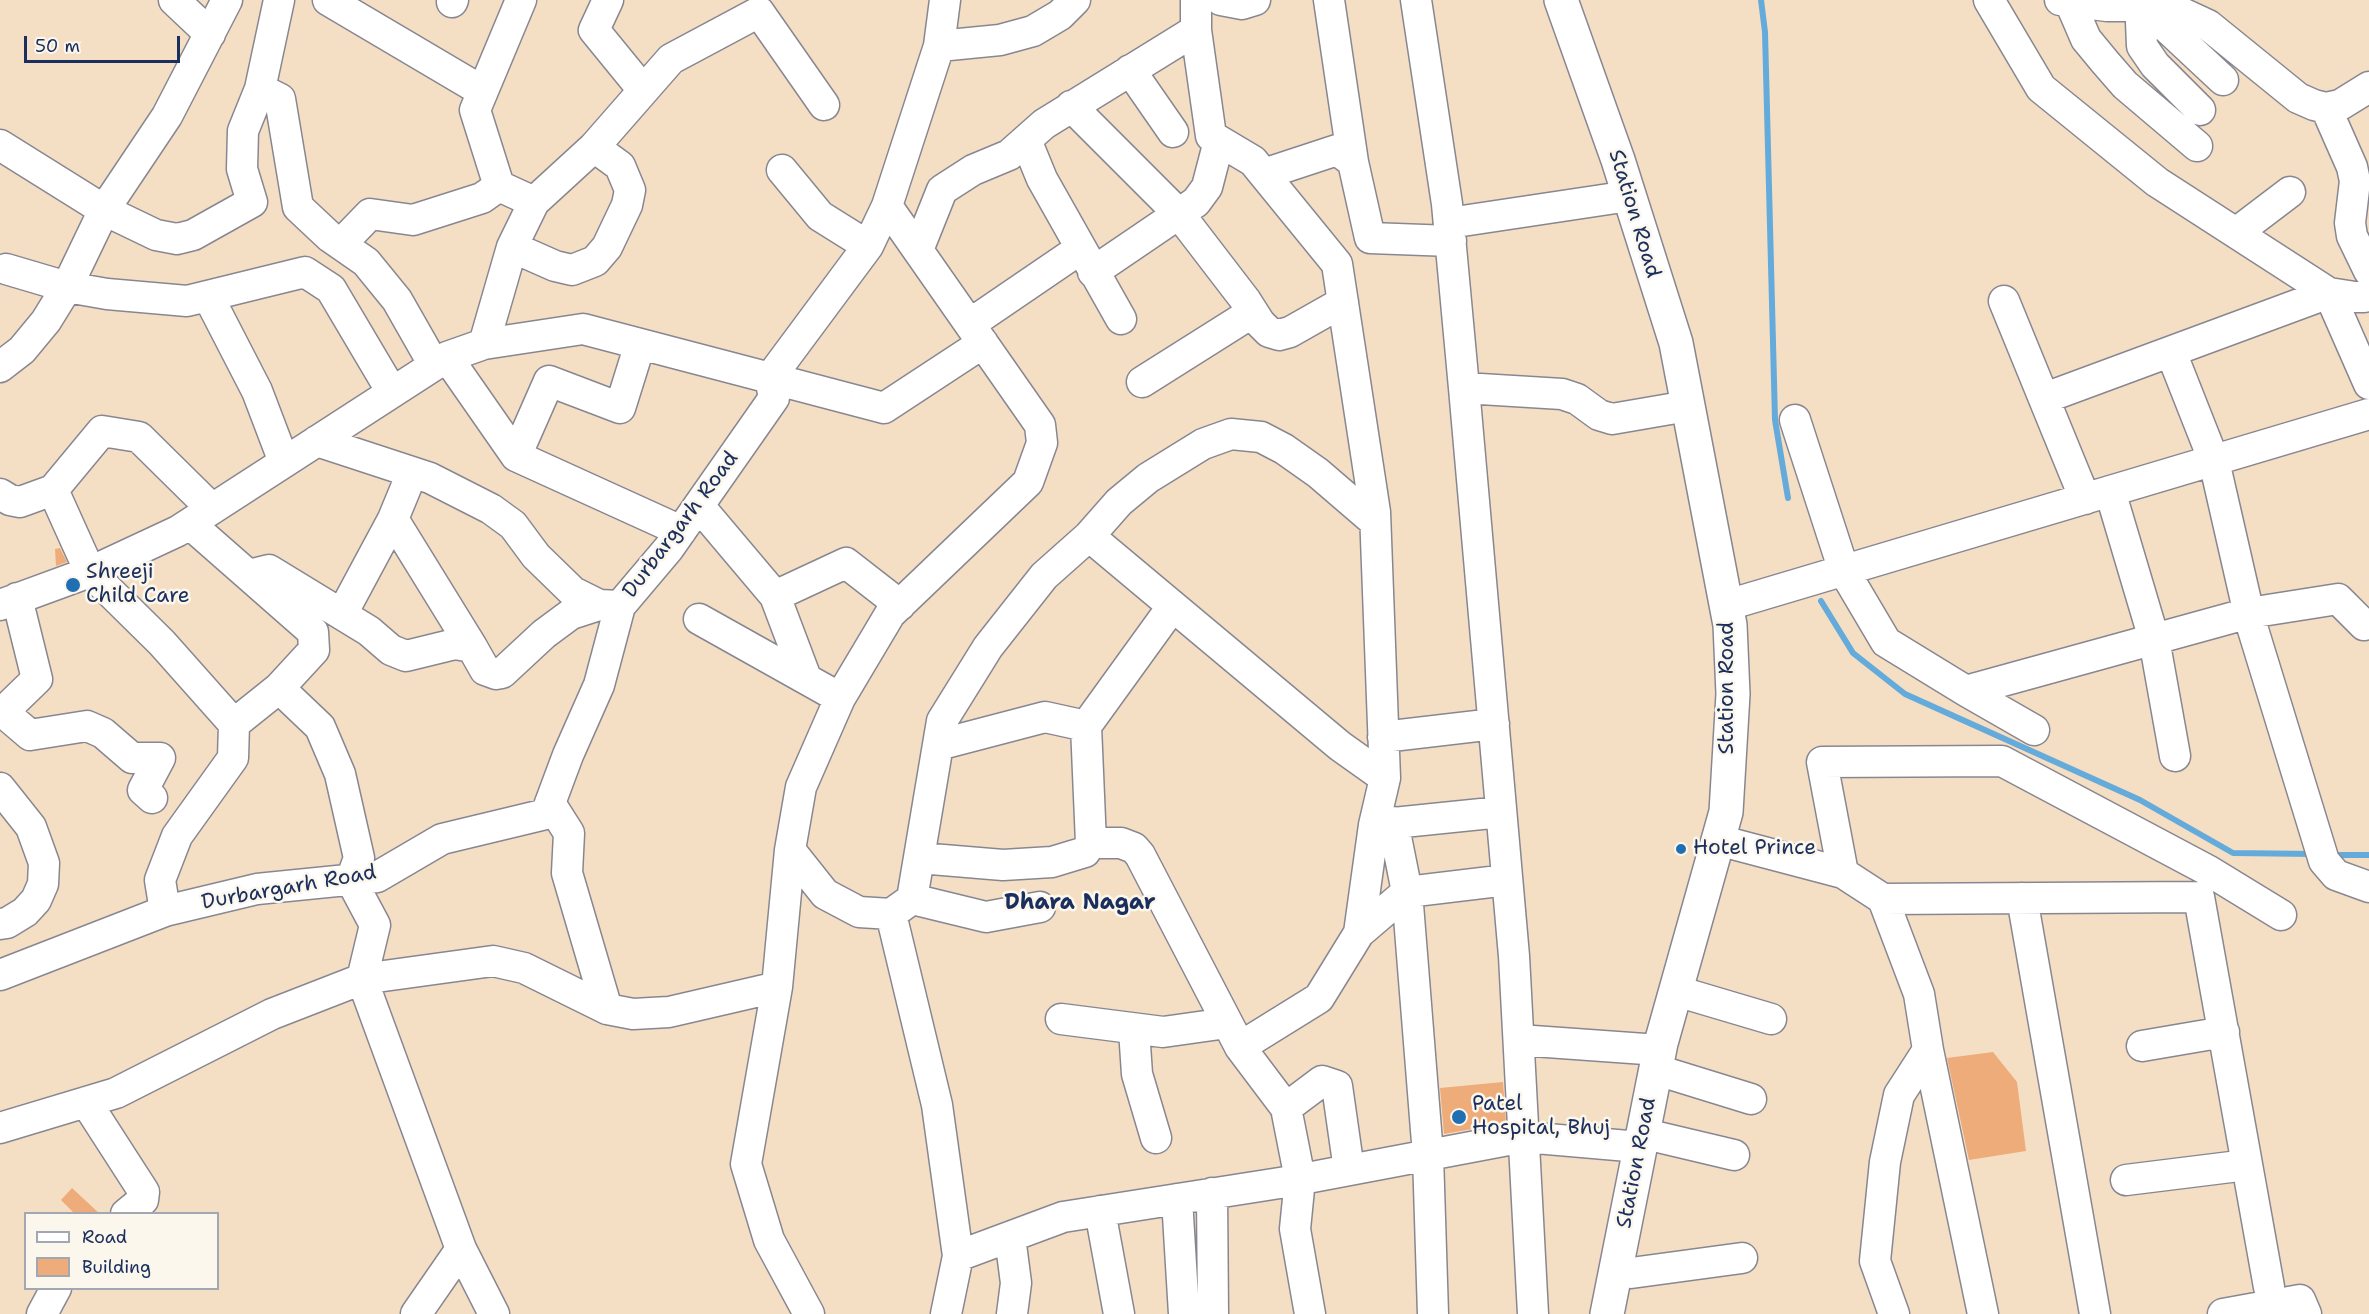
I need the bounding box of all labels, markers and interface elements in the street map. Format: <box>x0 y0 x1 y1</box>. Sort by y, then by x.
scale bar <box>27 24 183 62</box>
text: 50 m <box>35 34 80 58</box>
street label: Station Road <box>1603 147 1665 281</box>
street label: Durbargarh Road <box>618 447 744 603</box>
place label: Shreeji Child Care <box>86 560 190 610</box>
marker: Shreeji Child Care <box>64 576 82 594</box>
street label: Station Road <box>1715 622 1741 754</box>
place label: Hotel Prince <box>1693 836 1816 862</box>
marker: Hotel Prince <box>1674 842 1688 856</box>
street label: Durbargarh Road <box>200 860 378 916</box>
district label: Dhara Nagar <box>1004 890 1156 916</box>
place label: Patel Hospital, Bhuj <box>1472 1092 1610 1142</box>
street label: Station Road <box>1612 1095 1662 1231</box>
marker: Patel Hospital, Bhuj <box>1450 1108 1468 1126</box>
legend <box>24 1212 219 1290</box>
text: Road <box>82 1225 127 1249</box>
text: Building <box>82 1255 151 1279</box>

